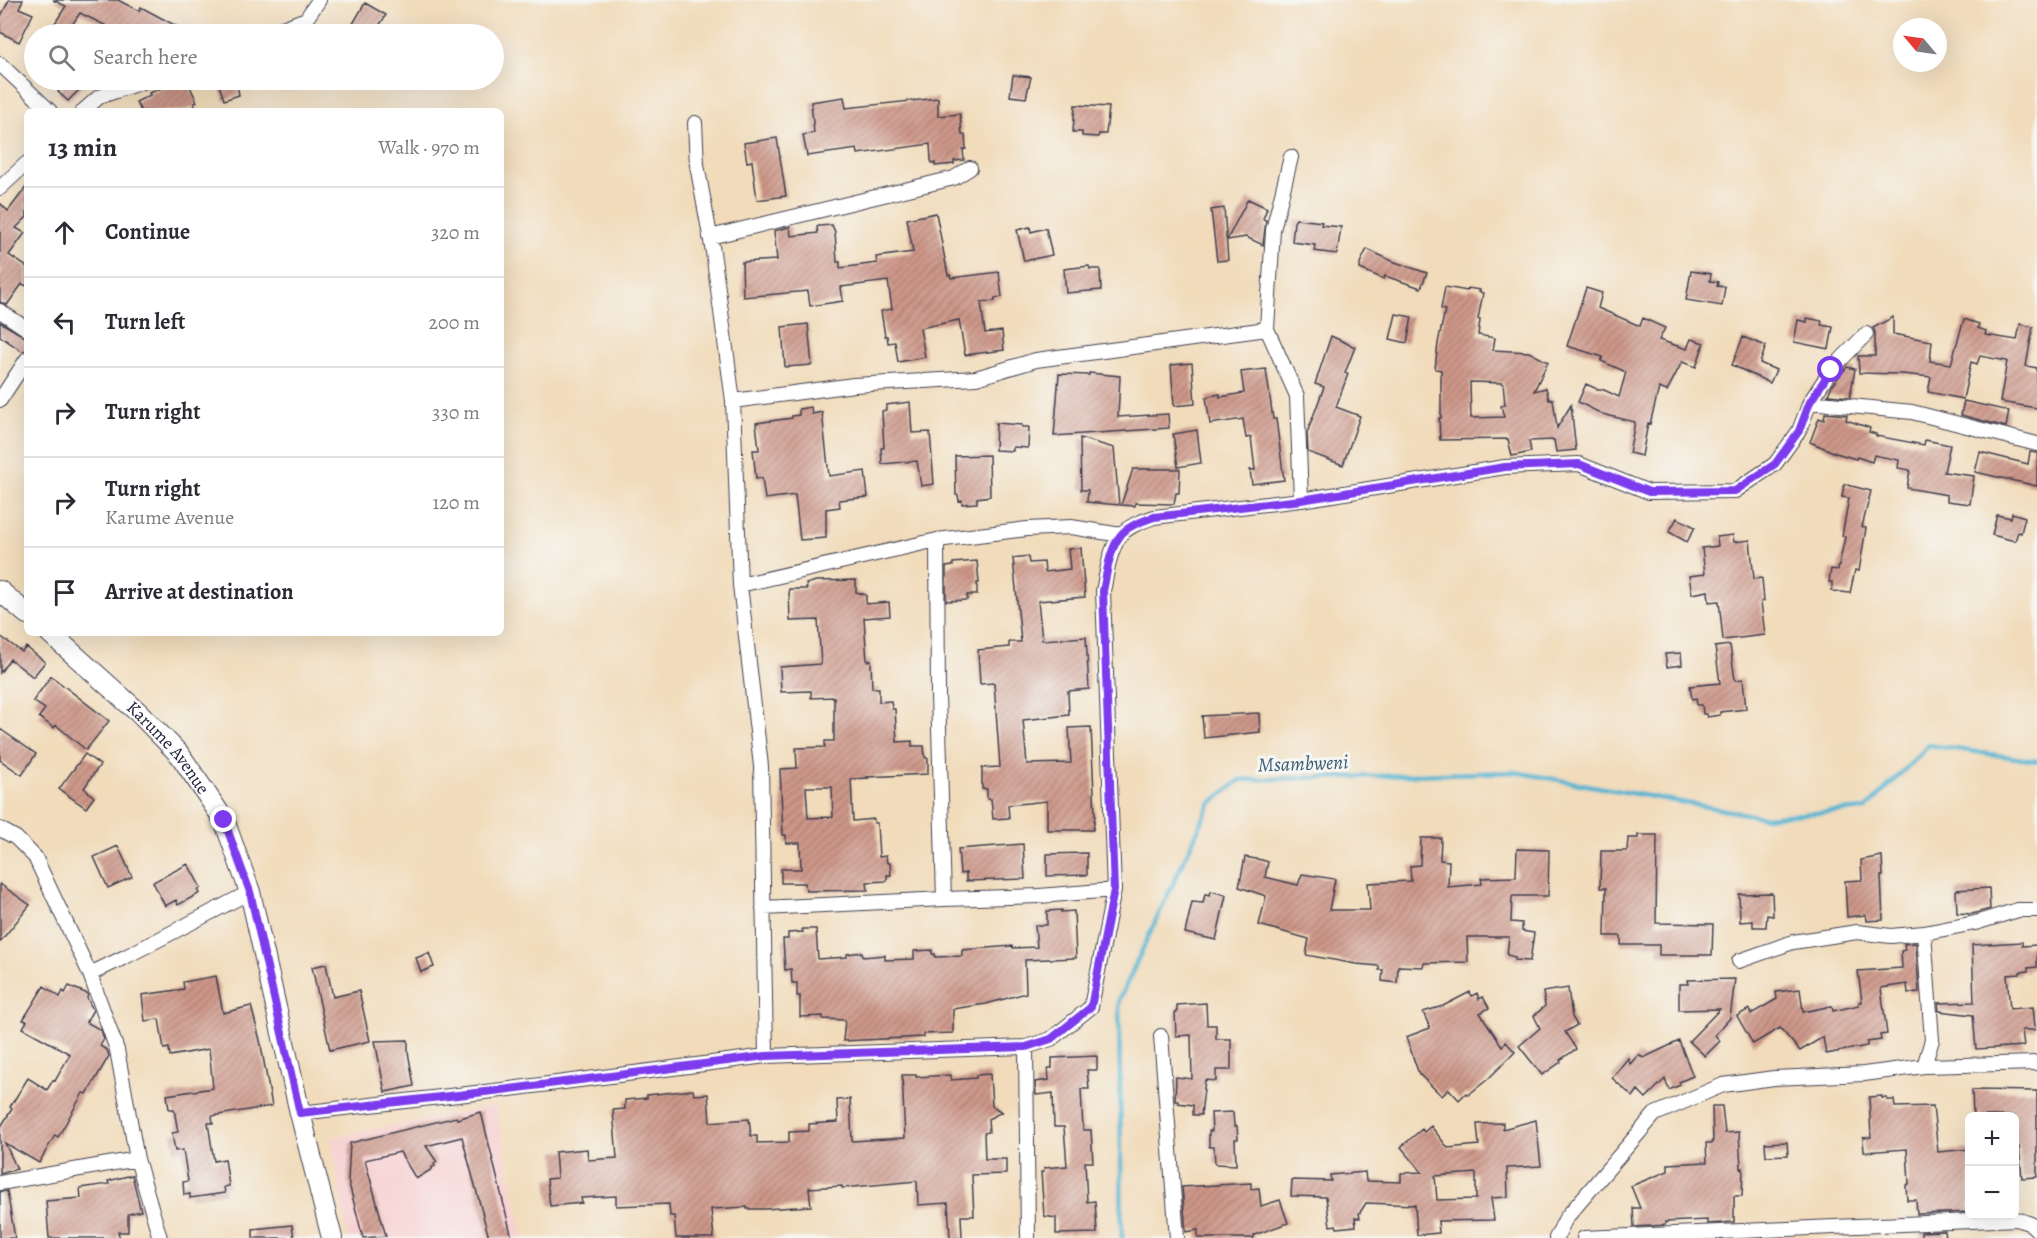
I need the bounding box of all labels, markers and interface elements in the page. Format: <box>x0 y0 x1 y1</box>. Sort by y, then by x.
north arrow <box>1893 18 1947 72</box>
search box <box>24 24 504 90</box>
icon: search <box>45 41 78 74</box>
text: Search here <box>93 42 198 72</box>
text: 13 min <box>48 130 117 165</box>
text: Walk · 970 m <box>378 134 480 161</box>
icon: ahead <box>48 216 81 249</box>
text: Continue <box>105 217 190 247</box>
text: 320 m <box>431 219 480 246</box>
icon: left <box>48 306 81 339</box>
text: Turn left <box>105 307 185 337</box>
text: 200 m <box>429 309 480 336</box>
route start <box>1817 356 1843 382</box>
icon: right <box>48 396 81 429</box>
text: Turn right <box>105 397 201 427</box>
text: 330 m <box>432 399 480 426</box>
text: Turn right <box>105 474 201 504</box>
icon: right <box>48 486 81 519</box>
text: 120 m <box>432 489 480 516</box>
text: Karume Avenue <box>105 504 234 531</box>
icon: arrive <box>48 576 81 609</box>
text: Arrive at destination <box>105 577 294 607</box>
street label: Karume Avenue <box>121 695 215 799</box>
water label: Msambweni <box>1257 748 1349 779</box>
route end <box>210 806 236 832</box>
map controls <box>1965 1112 2019 1220</box>
button: + <box>1965 1112 2019 1166</box>
button: − <box>1965 1166 2019 1220</box>

